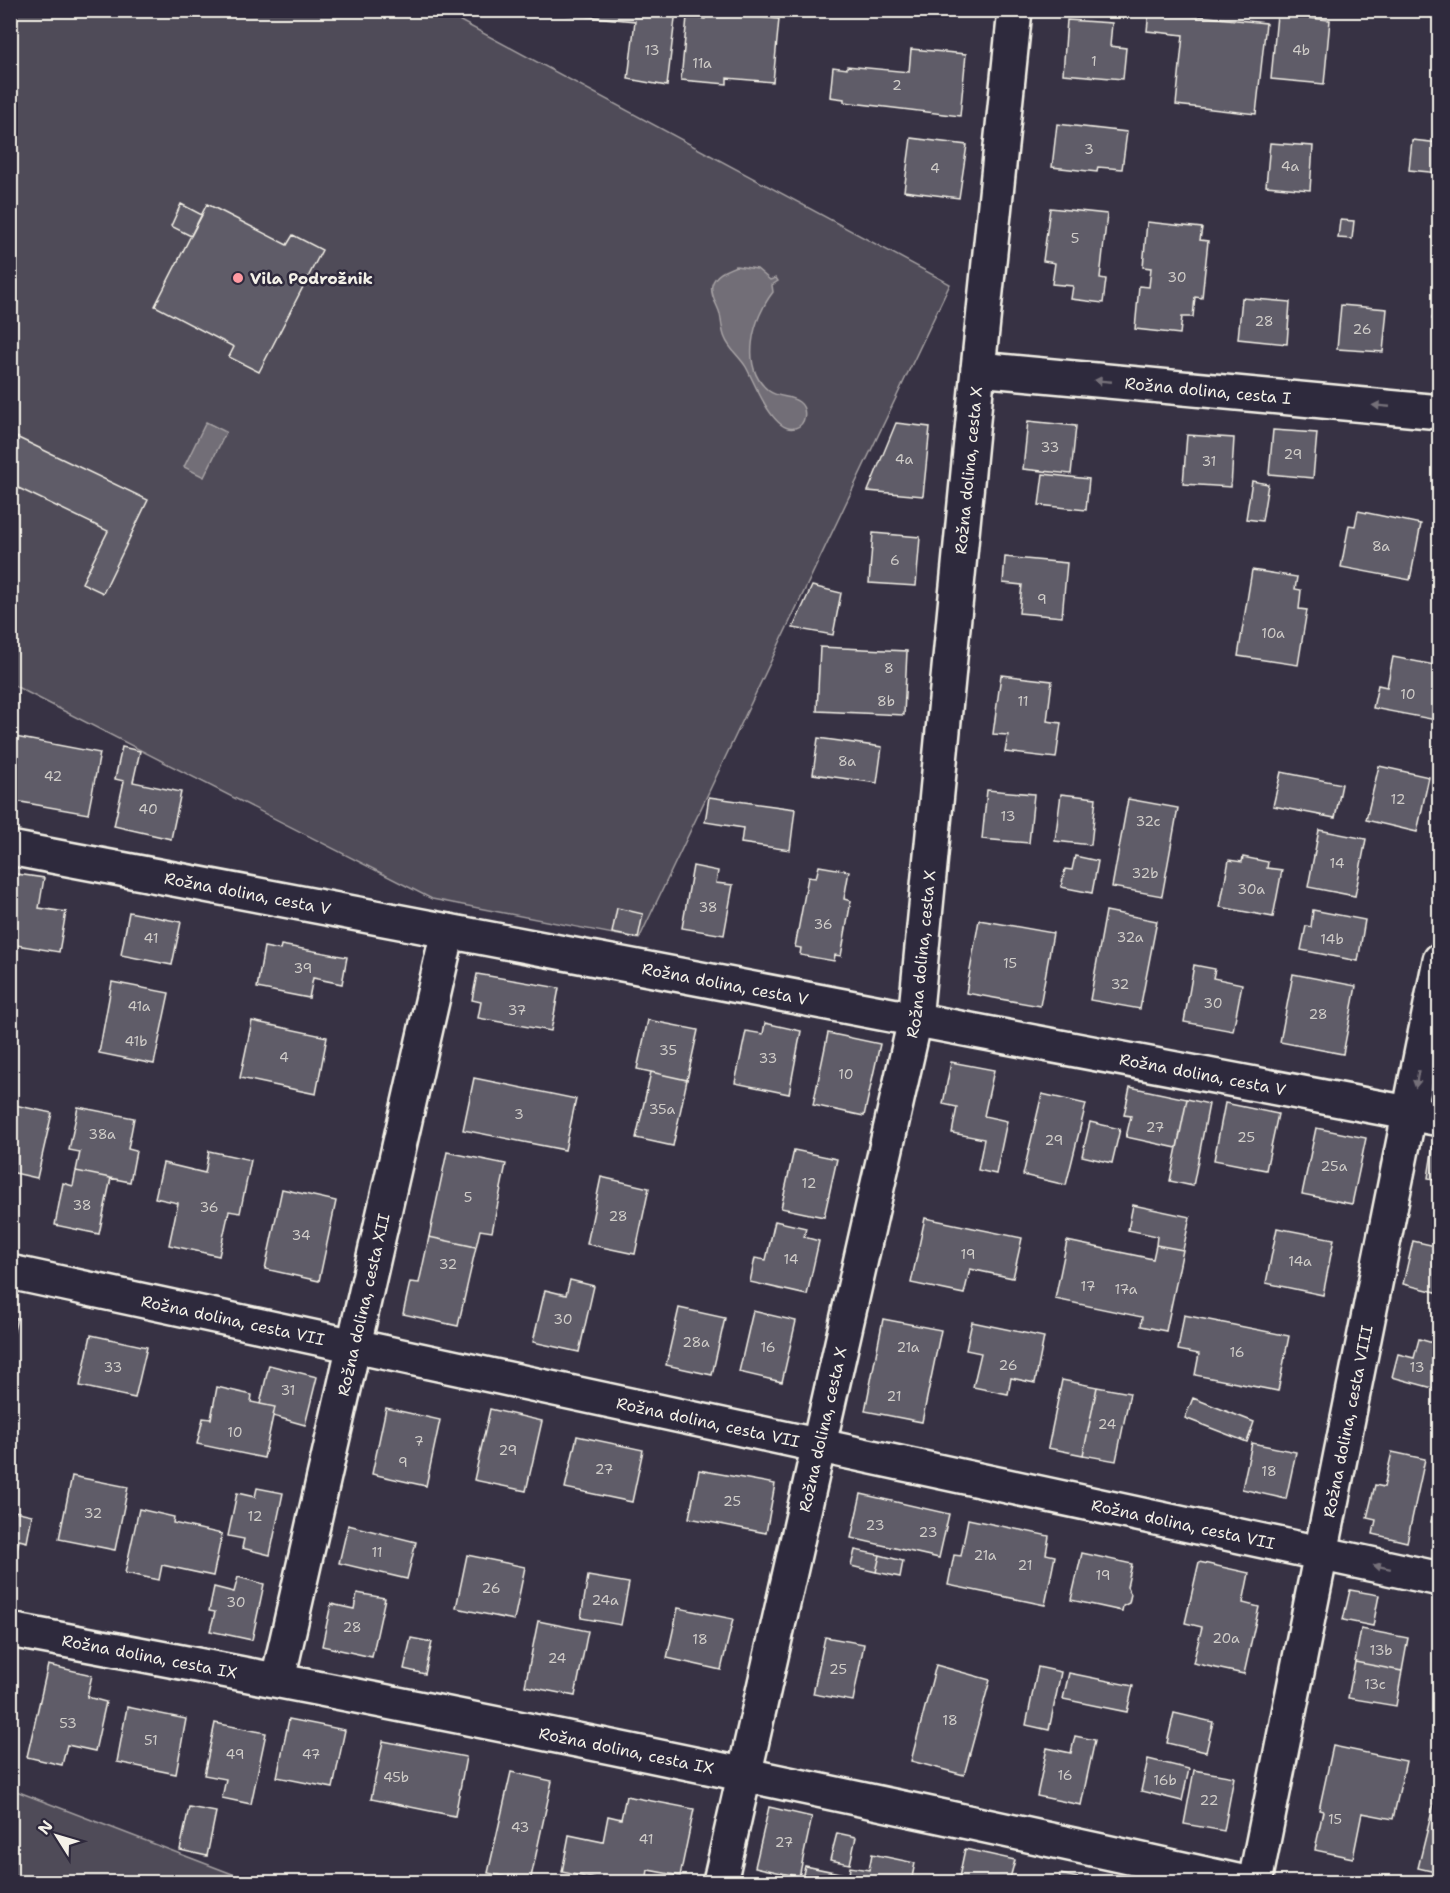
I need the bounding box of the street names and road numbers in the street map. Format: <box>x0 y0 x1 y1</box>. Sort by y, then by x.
street label: Rožna dolina, cesta I <box>1124 373 1292 409</box>
street label: Rožna dolina, cesta X <box>950 385 987 555</box>
street label: Rožna dolina, cesta V <box>163 867 333 920</box>
street label: Rožna dolina, cesta X <box>901 869 940 1040</box>
street label: Rožna dolina, cesta V <box>640 958 810 1010</box>
street label: Rožna dolina, cesta V <box>1118 1048 1288 1101</box>
street label: Rožna dolina, cesta XII <box>333 1211 395 1398</box>
street label: Rožna dolina, cesta VII <box>139 1290 327 1350</box>
street label: Rožna dolina, cesta VIII <box>1318 1323 1378 1519</box>
street label: Rožna dolina, cesta X <box>794 1345 852 1514</box>
street label: Rožna dolina, cesta VII <box>614 1392 802 1452</box>
street label: Rožna dolina, cesta VII <box>1090 1494 1277 1554</box>
street label: Rožna dolina, cesta IX <box>60 1630 239 1684</box>
street label: Rožna dolina, cesta IX <box>537 1723 716 1779</box>

